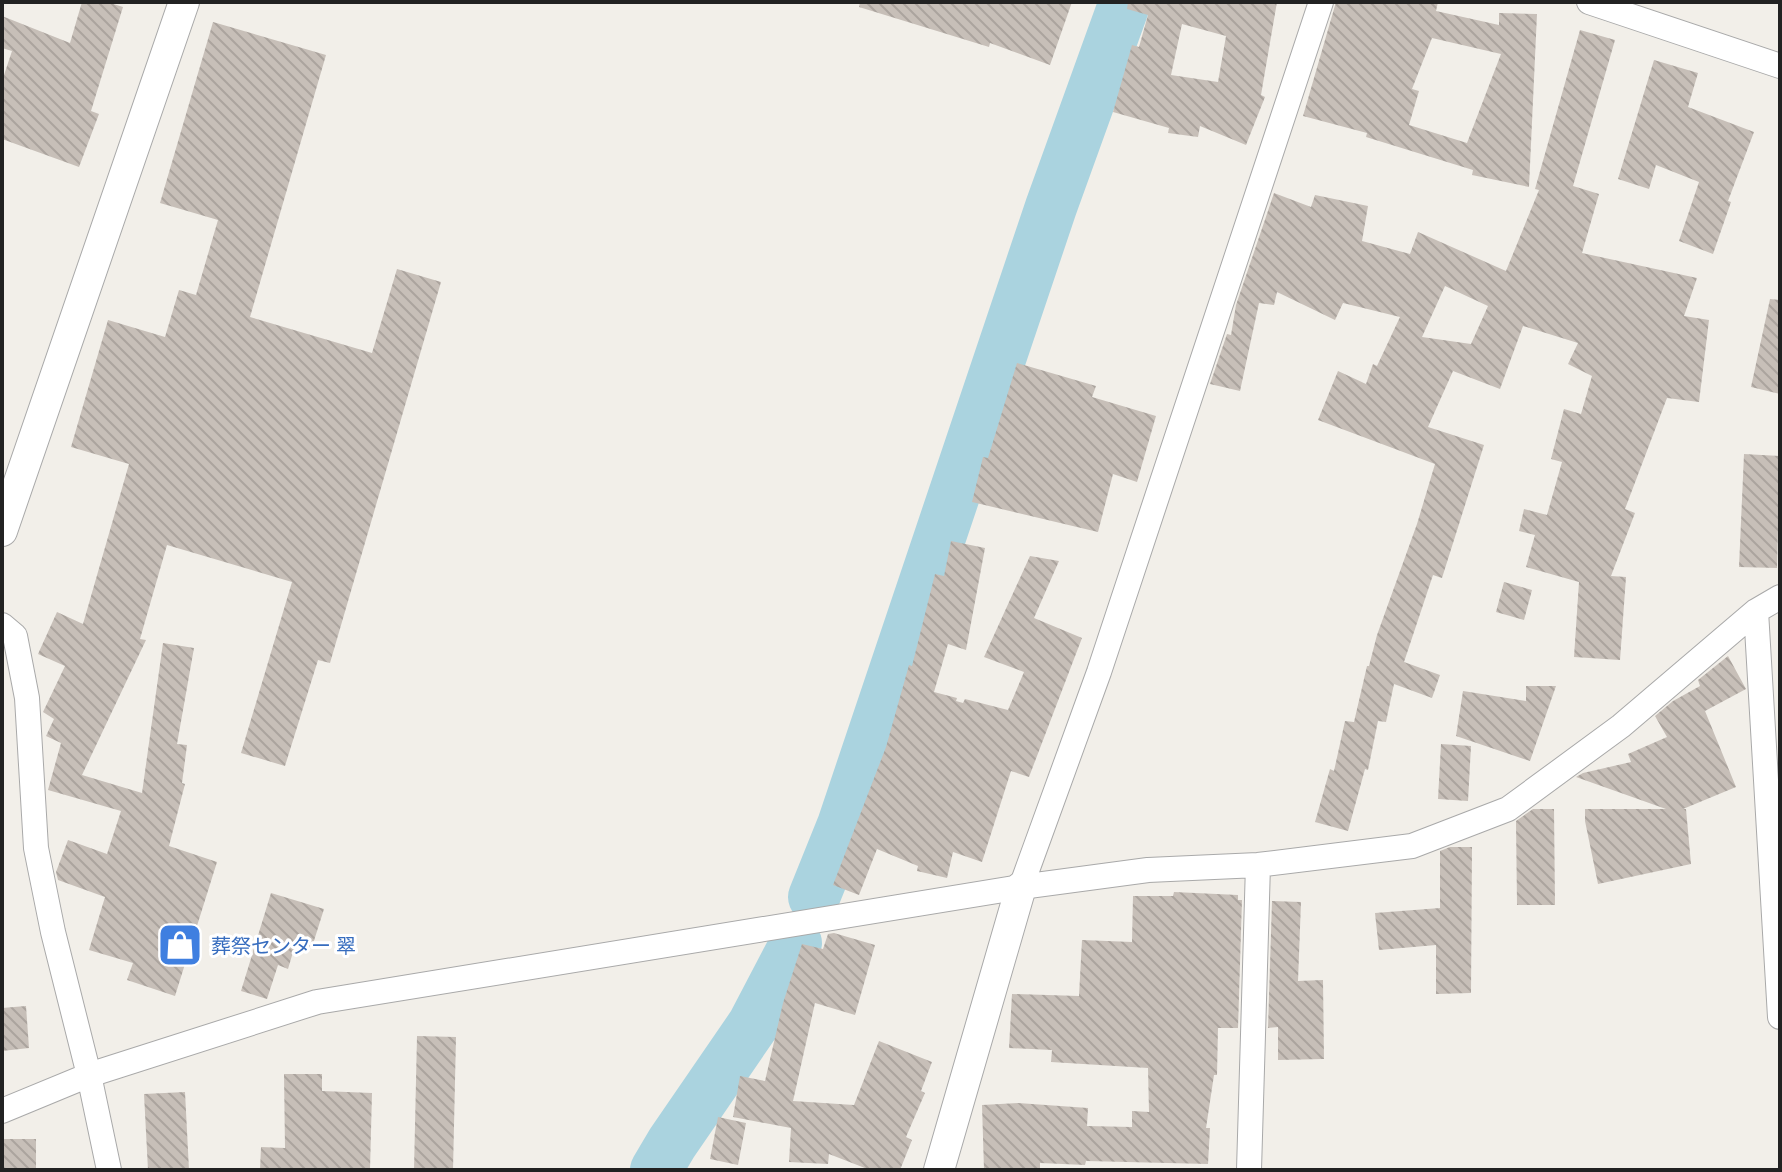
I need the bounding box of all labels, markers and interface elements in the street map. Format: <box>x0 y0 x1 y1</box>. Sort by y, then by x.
shop icon: 葬祭センター 翠 <box>156 921 204 969</box>
place label: 葬祭センター 翠 <box>211 933 356 957</box>

